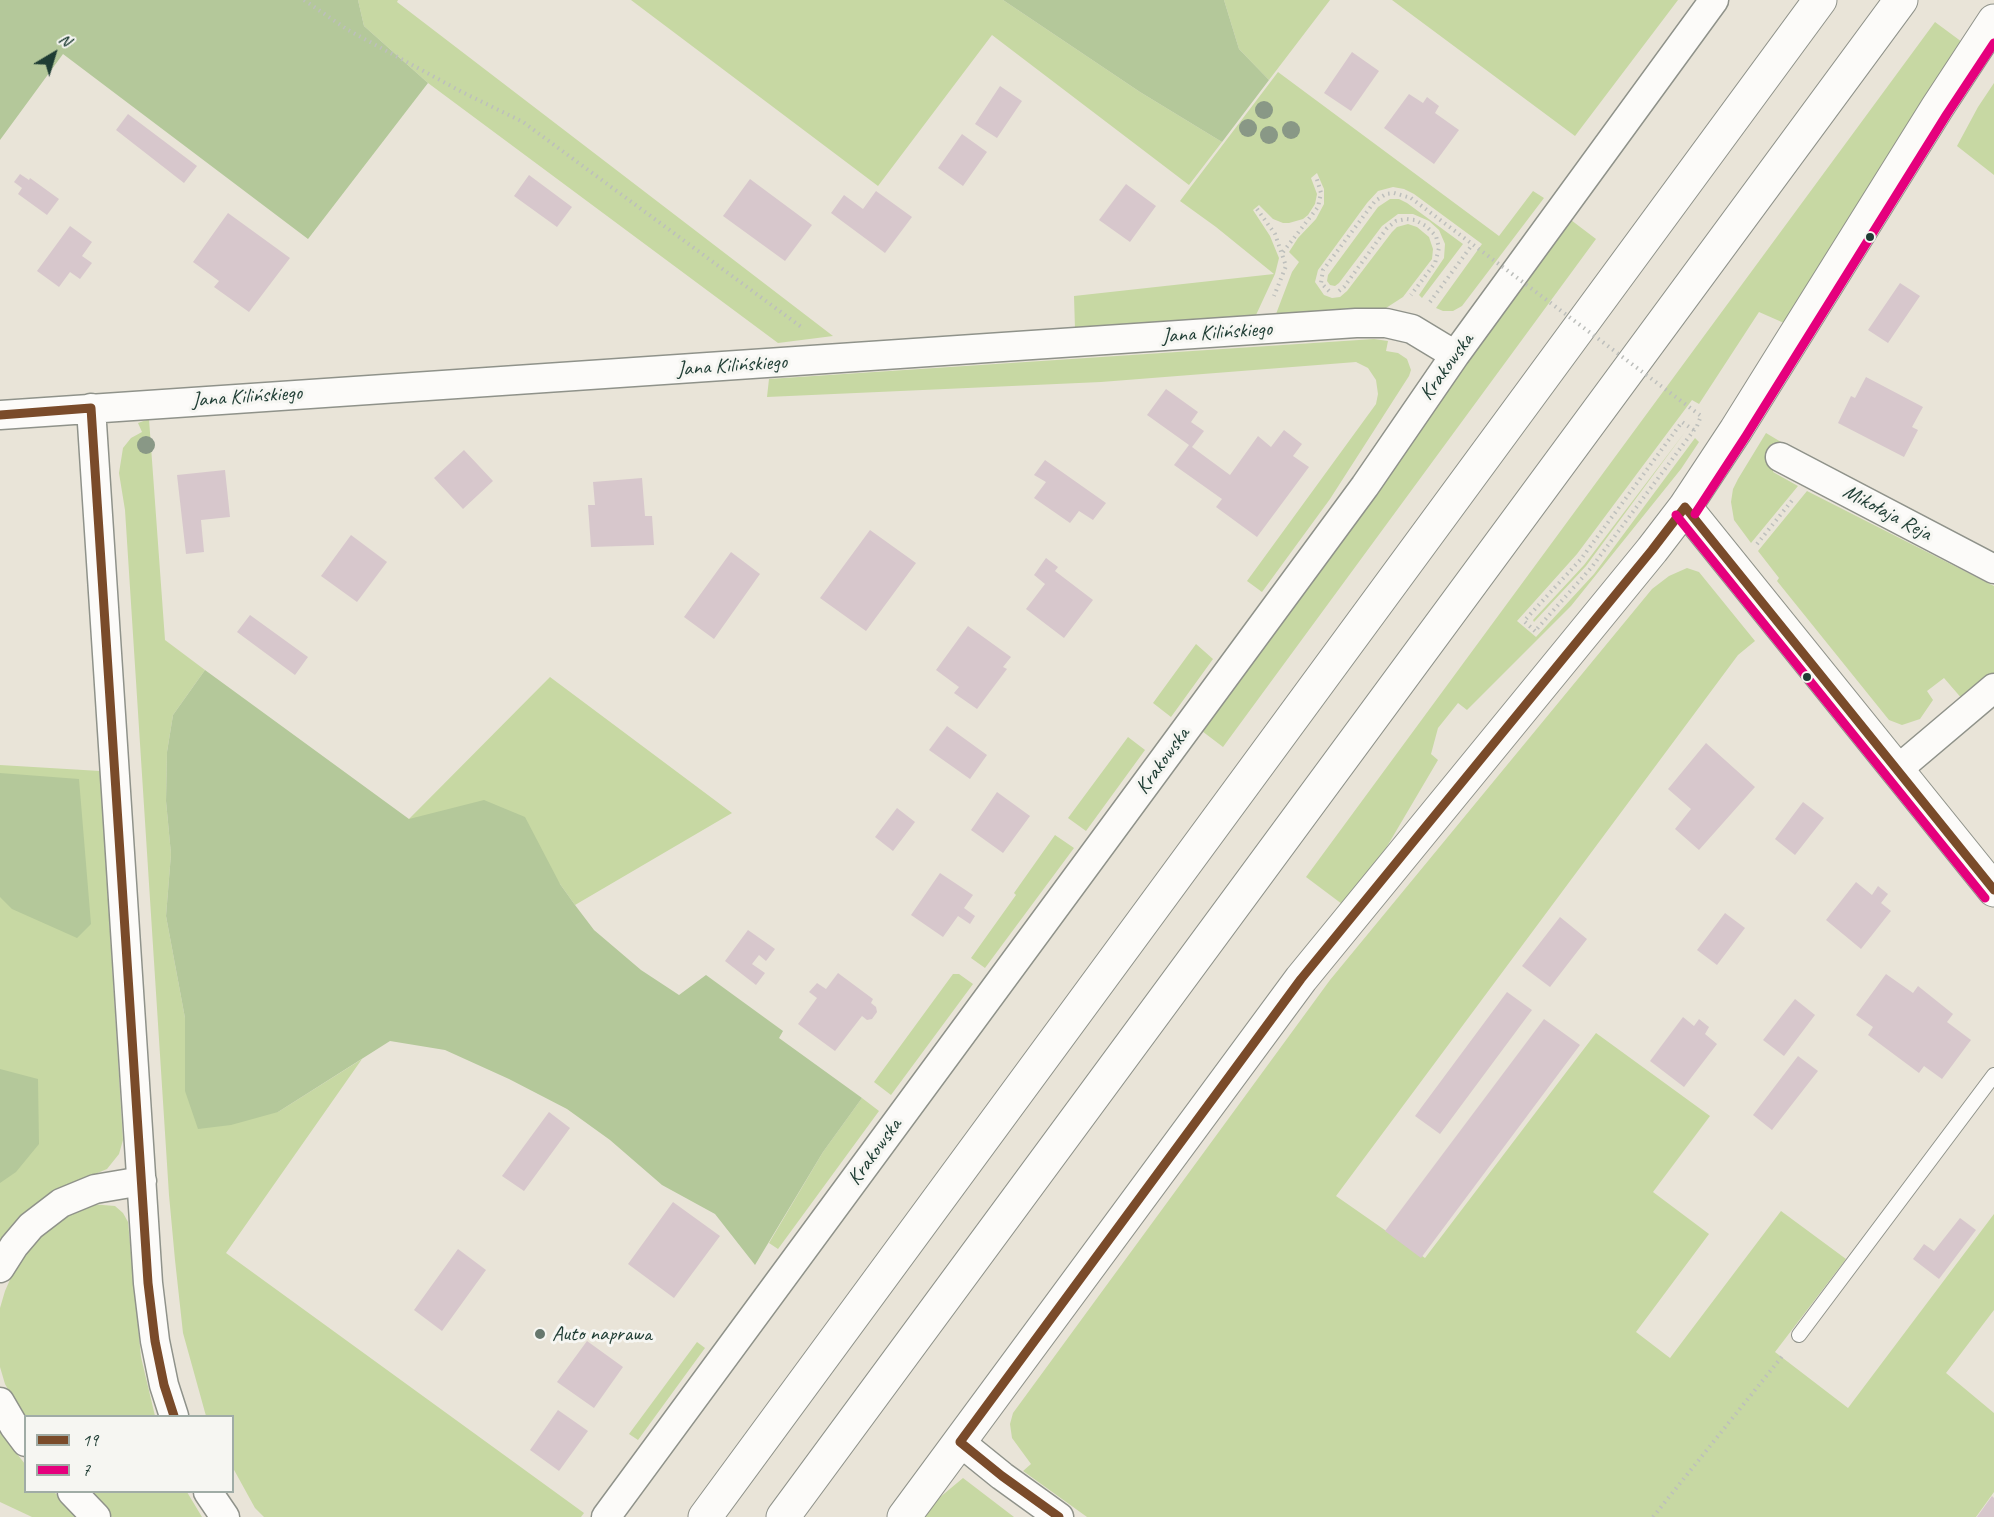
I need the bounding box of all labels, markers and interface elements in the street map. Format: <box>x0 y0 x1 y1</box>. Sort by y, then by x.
north arrow <box>24 24 84 84</box>
text: N <box>55 29 75 51</box>
unlabelled marker <box>1864 231 1876 243</box>
street label: Jana Kilińskiego <box>1161 317 1273 349</box>
street label: Krakowska <box>1414 329 1480 405</box>
street label: Jana Kilińskiego <box>676 350 788 382</box>
street label: Jana Kilińskiego <box>191 381 303 413</box>
street label: Mikołaja Reja <box>1838 479 1936 547</box>
unlabelled marker <box>1801 671 1813 683</box>
street label: Krakowska <box>1130 723 1196 799</box>
street label: Krakowska <box>842 1114 908 1190</box>
place label: Auto naprawa <box>552 1321 652 1347</box>
marker: Auto naprawa <box>533 1327 547 1341</box>
legend <box>24 1415 234 1493</box>
text: 19 <box>82 1429 98 1451</box>
text: 7 <box>82 1459 90 1481</box>

